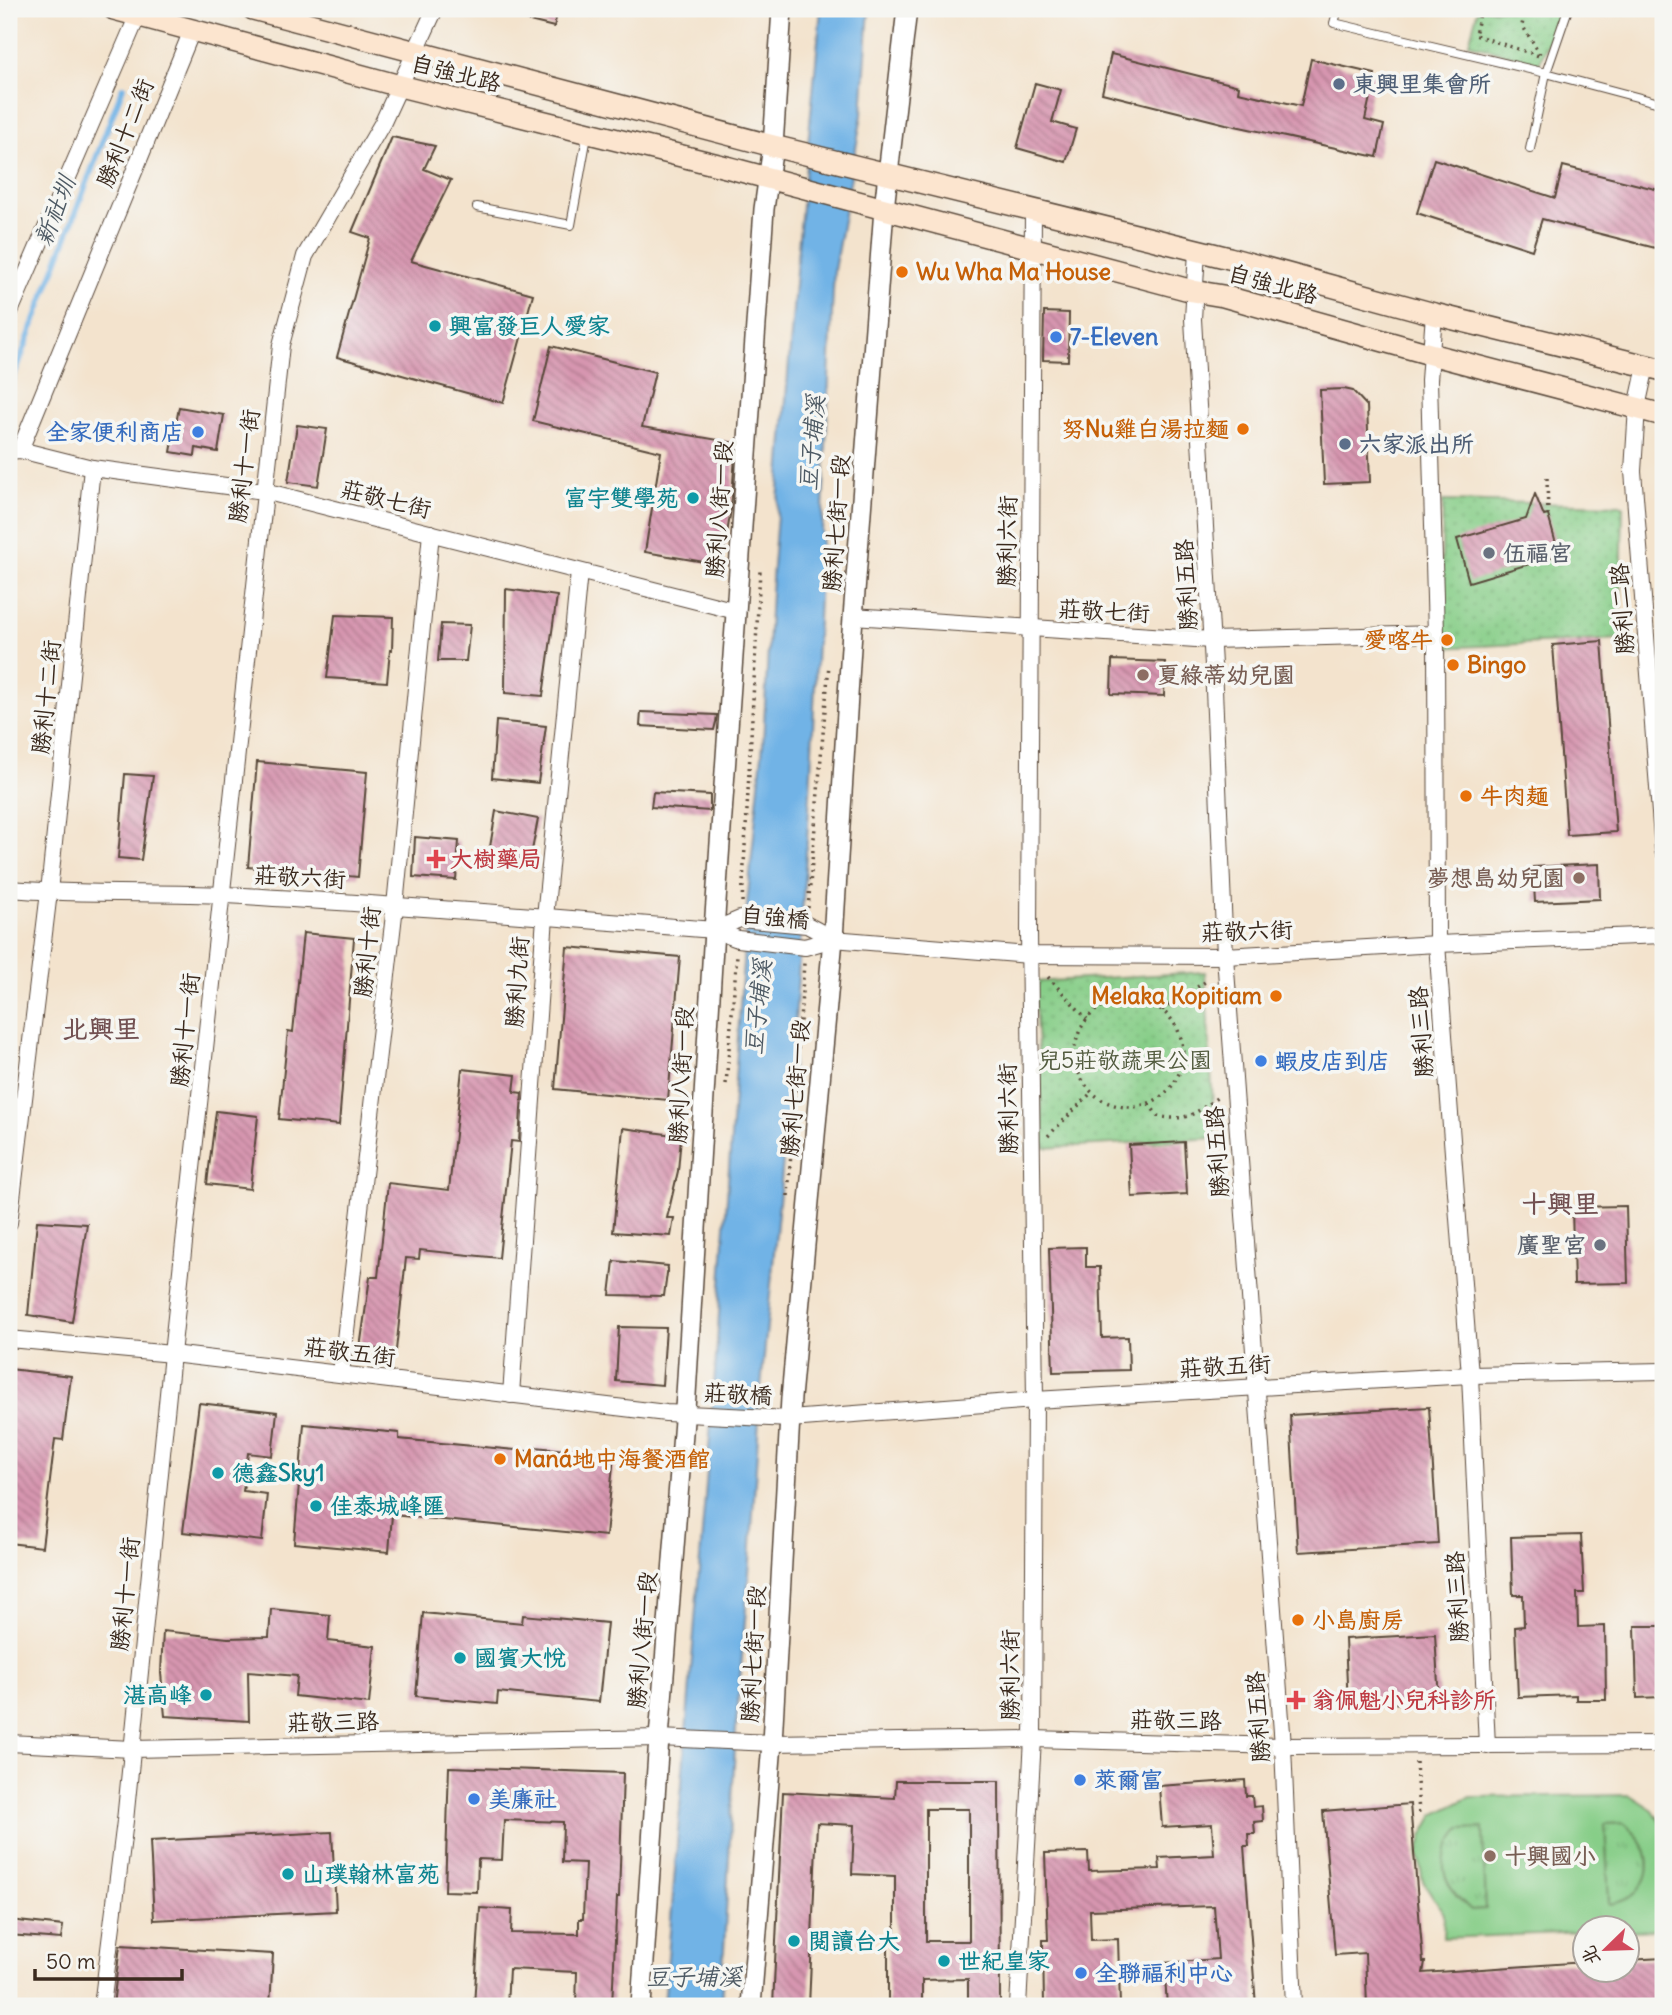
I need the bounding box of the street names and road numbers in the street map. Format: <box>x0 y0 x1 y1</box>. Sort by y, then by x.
street label: 自強北路 <box>408 47 504 98</box>
street label: 勝利十二街 <box>90 74 160 192</box>
street label: 自強北路 <box>1225 258 1321 309</box>
street label: 勝利十一街 <box>222 407 265 525</box>
street label: 勝利八街一段 <box>699 439 738 579</box>
street label: 勝利七街一段 <box>816 453 855 593</box>
street label: 莊敬七街 <box>338 473 434 524</box>
street label: 勝利六街 <box>991 495 1022 587</box>
street label: 勝利五路 <box>1169 538 1202 632</box>
street label: 勝利二路 <box>1604 562 1639 656</box>
street label: 莊敬七街 <box>1057 594 1151 627</box>
street label: 勝利十二街 <box>25 638 66 756</box>
street label: 莊敬六街 <box>253 860 347 893</box>
street label: 自強橋 <box>739 899 811 934</box>
street label: 勝利十街 <box>347 905 386 999</box>
street label: 莊敬六街 <box>1201 914 1293 947</box>
street label: 勝利九街 <box>499 935 534 1029</box>
street label: 勝利十一街 <box>164 971 205 1089</box>
street label: 勝利三路 <box>1403 985 1438 1079</box>
street label: 勝利八街一段 <box>662 1005 699 1145</box>
street label: 勝利七街一段 <box>774 1018 815 1158</box>
street label: 勝利六街 <box>992 1063 1023 1155</box>
street label: 勝利五路 <box>1199 1105 1234 1199</box>
street label: 莊敬五街 <box>303 1332 397 1372</box>
street label: 莊敬五街 <box>1178 1349 1272 1382</box>
street label: 莊敬橋 <box>703 1377 773 1410</box>
street label: 勝利十一街 <box>104 1535 145 1653</box>
street label: 勝利三路 <box>1440 1550 1473 1644</box>
street label: 勝利八街一段 <box>621 1570 662 1710</box>
street label: 勝利七街一段 <box>734 1584 771 1724</box>
street label: 勝利六街 <box>995 1629 1024 1721</box>
street label: 勝利五路 <box>1240 1670 1275 1764</box>
street label: 莊敬三路 <box>1130 1704 1222 1735</box>
street label: 莊敬三路 <box>287 1706 379 1737</box>

